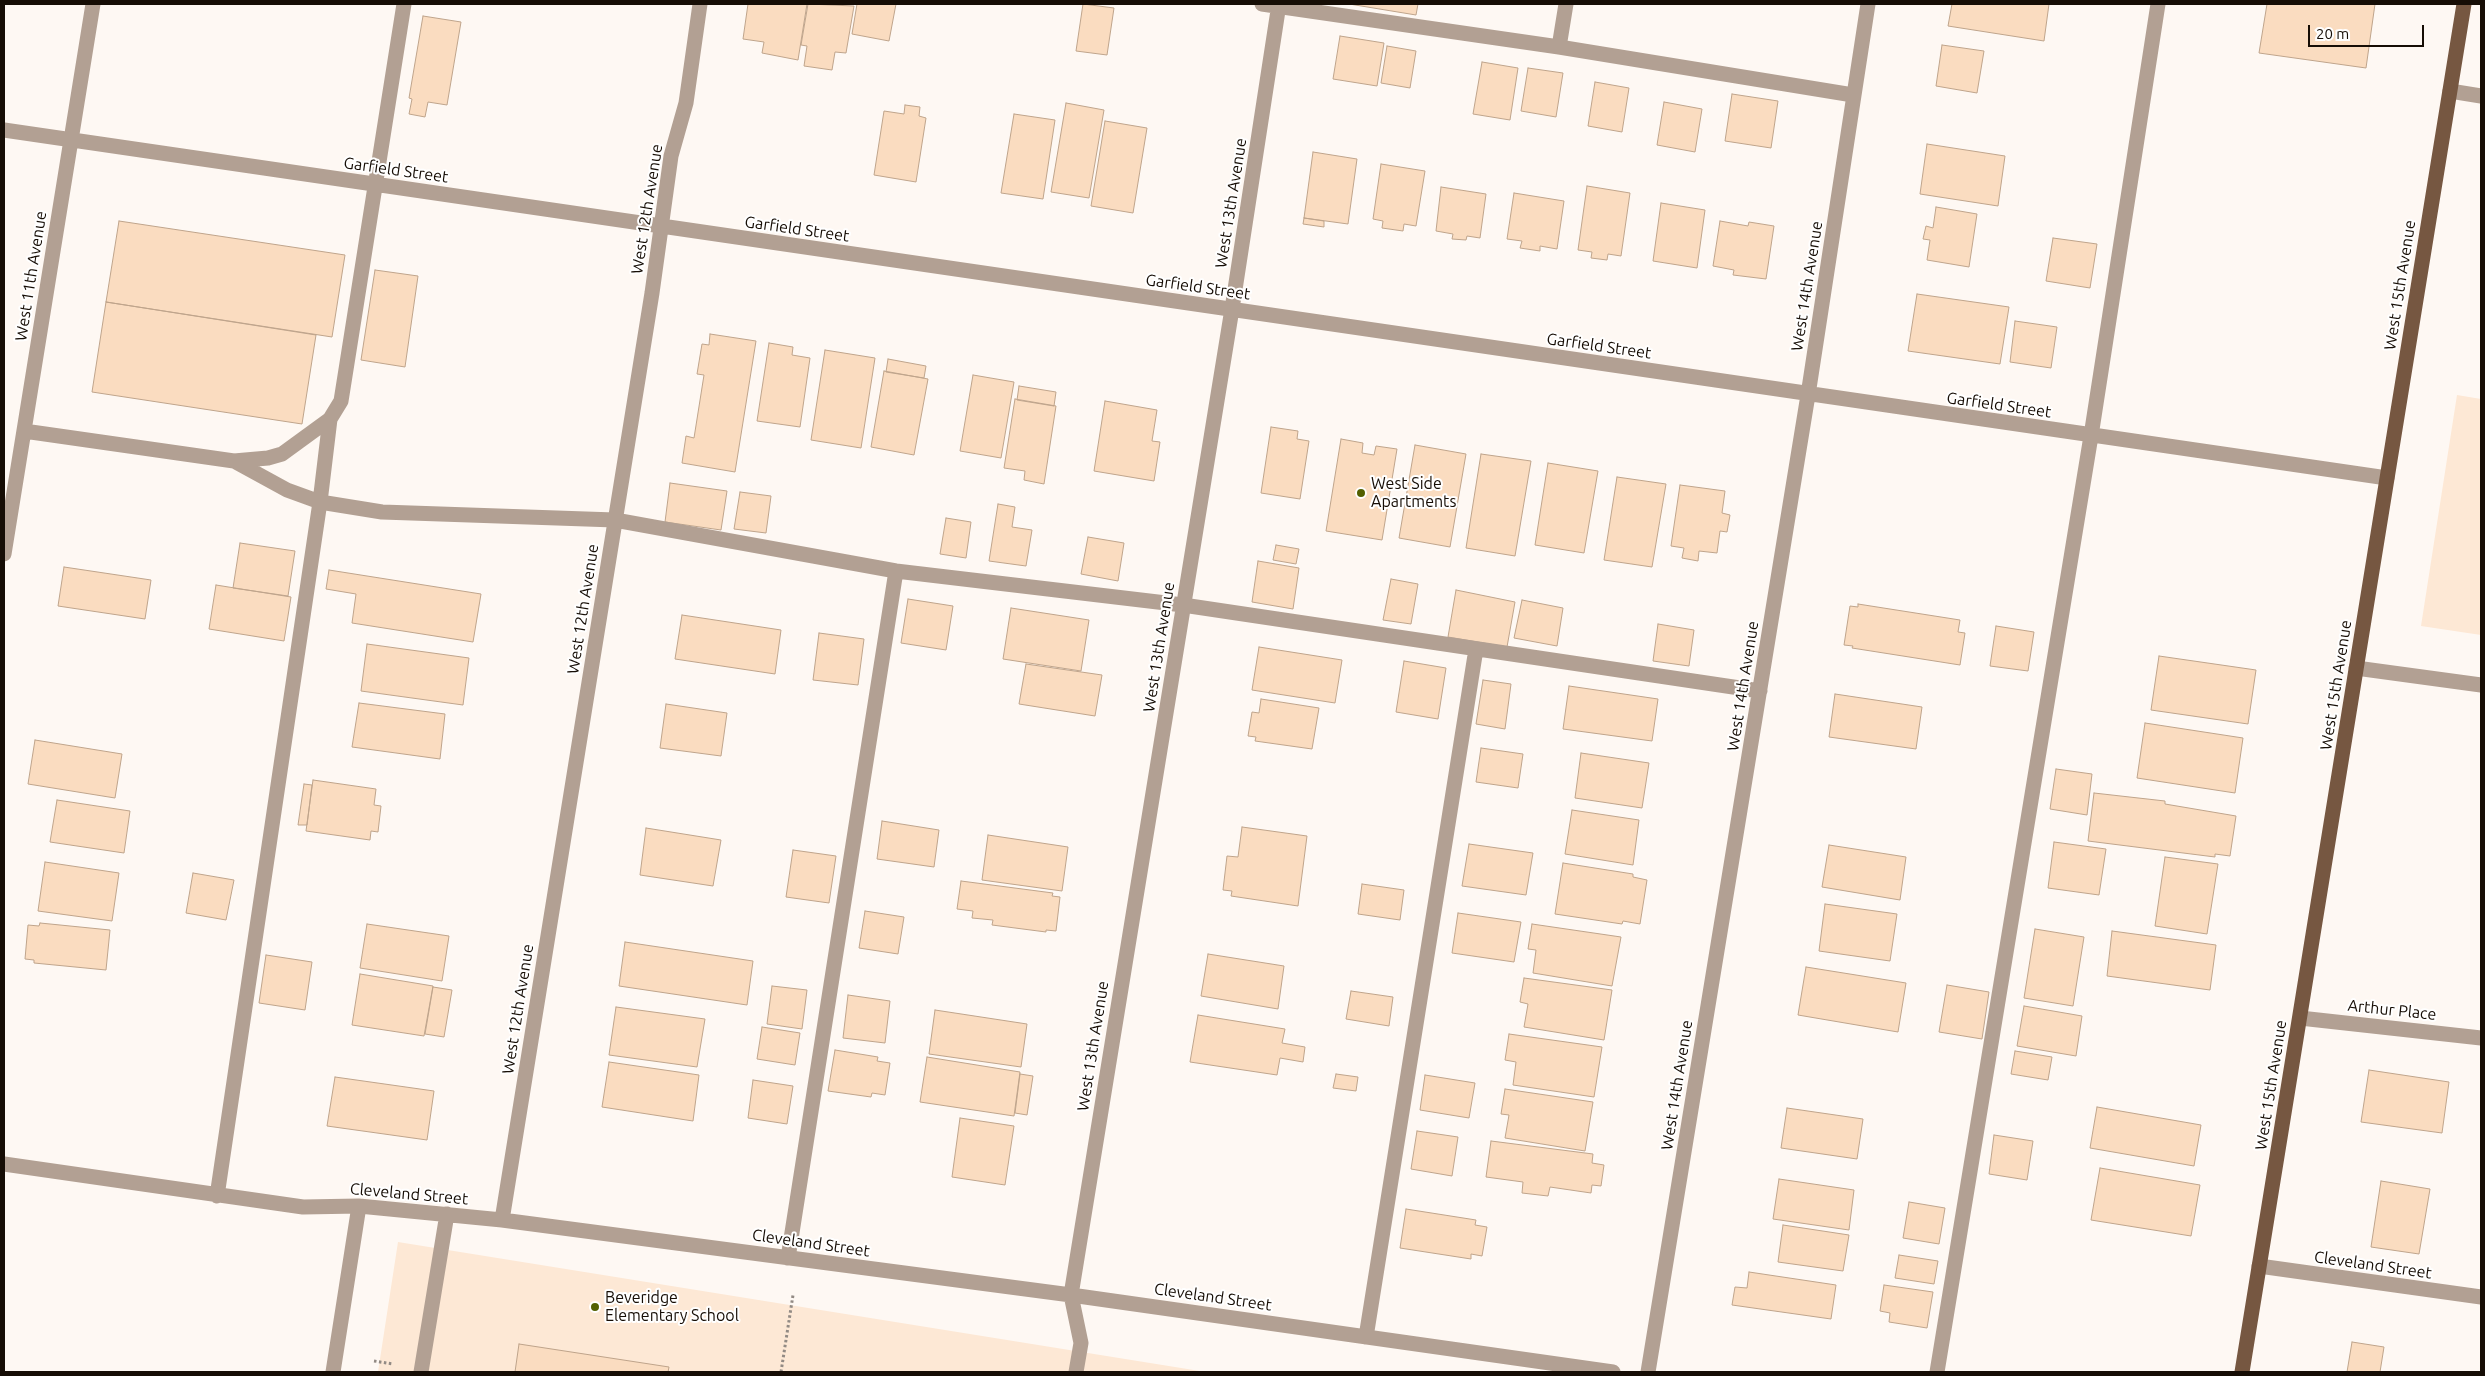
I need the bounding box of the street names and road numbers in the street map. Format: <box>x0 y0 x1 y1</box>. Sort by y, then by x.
street label: West 13th Avenue <box>1211 137 1251 269</box>
street label: West 12th Avenue <box>627 143 667 275</box>
street label: Garfield Street <box>342 153 450 187</box>
street label: West 11th Avenue <box>11 210 51 342</box>
street label: Garfield Street <box>743 212 851 246</box>
street label: West 15th Avenue <box>2380 219 2420 351</box>
street label: West 14th Avenue <box>1787 220 1827 352</box>
street label: Garfield Street <box>1144 270 1252 304</box>
street label: Garfield Street <box>1545 329 1653 363</box>
street label: Garfield Street <box>1945 388 2053 422</box>
street label: West 12th Avenue <box>563 543 603 675</box>
street label: West 13th Avenue <box>1139 581 1179 713</box>
street label: West 15th Avenue <box>2316 619 2356 751</box>
street label: West 14th Avenue <box>1723 620 1763 752</box>
street label: West 12th Avenue <box>498 943 538 1075</box>
street label: West 13th Avenue <box>1073 980 1113 1112</box>
street label: Arthur Place <box>2347 996 2437 1024</box>
street label: West 14th Avenue <box>1657 1019 1697 1151</box>
street label: West 15th Avenue <box>2251 1019 2291 1151</box>
street label: Cleveland Street <box>349 1179 469 1209</box>
street label: Cleveland Street <box>751 1225 871 1261</box>
street label: Cleveland Street <box>2313 1247 2433 1283</box>
street label: Cleveland Street <box>1153 1279 1273 1315</box>

